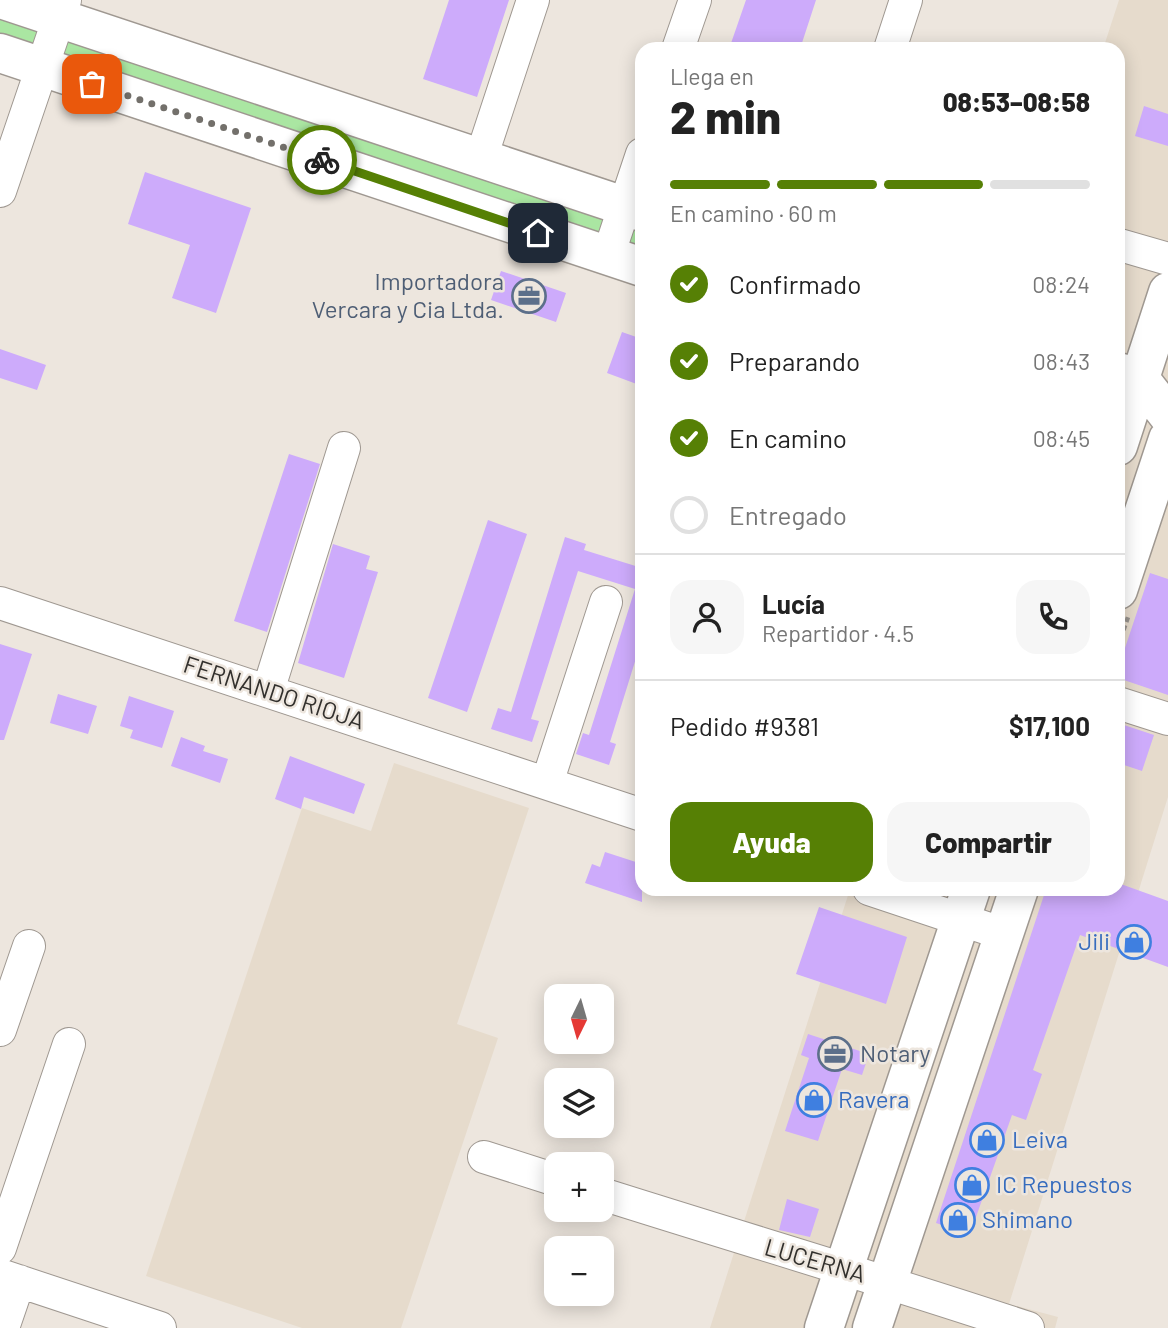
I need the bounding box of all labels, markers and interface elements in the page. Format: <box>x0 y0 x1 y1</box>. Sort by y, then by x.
pin <box>62 54 122 114</box>
text: Llega en <box>670 62 754 90</box>
icon: bag <box>73 65 111 103</box>
text: 08:53–08:58 <box>943 86 1090 117</box>
text: 2 min <box>670 88 781 143</box>
courier <box>287 125 357 195</box>
icon: bike <box>303 141 341 179</box>
text: En camino · 60 m <box>670 199 837 227</box>
pin <box>508 203 568 263</box>
icon: home <box>519 214 557 252</box>
icon: check <box>670 265 708 303</box>
place label: Importadora Vercara y Cia Ltda. <box>312 266 504 323</box>
text: Confirmado <box>729 268 861 299</box>
text: 08:24 <box>1032 270 1090 298</box>
office icon: Importadora Vercara y Cia Ltda. <box>510 277 548 315</box>
icon: check <box>670 342 708 380</box>
text: Preparando <box>729 345 860 376</box>
text: 08:43 <box>1033 347 1090 375</box>
icon: check <box>670 419 708 457</box>
text: En camino <box>729 422 847 453</box>
text: 08:45 <box>1033 424 1090 452</box>
text: Entregado <box>729 499 847 530</box>
button: person <box>670 580 744 654</box>
button: phone <box>1016 580 1090 654</box>
text: Lucía <box>762 588 825 619</box>
text: Repartidor · 4.5 <box>762 619 914 647</box>
street label: FERNANDO RIOJA <box>180 649 369 735</box>
text: Pedido #9381 <box>670 710 819 741</box>
text: $17,100 <box>1009 710 1090 741</box>
button: Ayuda <box>670 802 873 882</box>
button: Compartir <box>887 802 1090 882</box>
shop icon: Jili <box>1115 923 1153 961</box>
place label: Jili <box>1078 926 1110 955</box>
north arrow <box>544 984 614 1054</box>
map controls <box>544 984 614 1306</box>
office icon: Notary <box>816 1035 854 1073</box>
place label: Notary <box>860 1038 931 1067</box>
button: layers <box>544 1068 614 1138</box>
shop icon: Ravera <box>795 1081 833 1119</box>
place label: Ravera <box>838 1084 910 1113</box>
shop icon: Leiva <box>968 1121 1006 1159</box>
place label: Leiva <box>1012 1124 1068 1153</box>
button: + <box>544 1152 614 1222</box>
shop icon: IC Repuestos <box>953 1166 991 1204</box>
place label: IC Repuestos <box>996 1169 1132 1198</box>
shop icon: Shimano <box>939 1201 977 1239</box>
place label: Shimano <box>982 1204 1073 1233</box>
street label: LUCERNA <box>762 1231 869 1288</box>
button: − <box>544 1236 614 1306</box>

